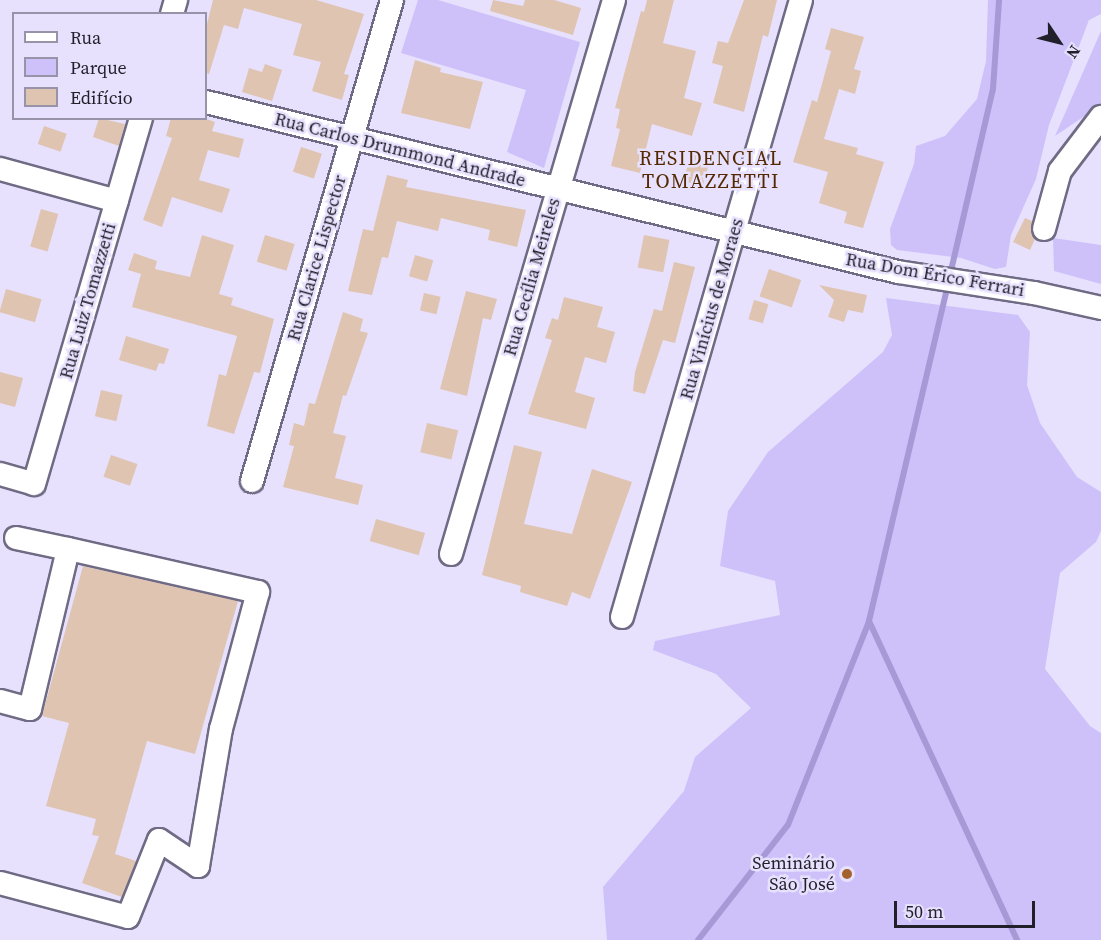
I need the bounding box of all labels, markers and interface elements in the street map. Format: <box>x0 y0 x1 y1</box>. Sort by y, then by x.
legend <box>12 12 207 120</box>
north arrow <box>1029 12 1089 72</box>
text: Rua <box>70 25 101 50</box>
text: N <box>1061 41 1086 63</box>
text: Parque <box>70 55 127 80</box>
text: Edifício <box>70 85 133 110</box>
street label: Rua Carlos Drummond Andrade <box>272 108 528 192</box>
district label: RESIDENCIAL TOMAZZETTI <box>639 146 783 193</box>
street label: Rua Clarice Lispector <box>283 173 351 343</box>
street label: Rua Cecília Meireles <box>499 196 565 358</box>
street label: Rua Vinícius de Moraes <box>676 216 748 402</box>
street label: Rua Luiz Tomazzetti <box>55 220 121 382</box>
street label: Rua Dom Érico Ferrari <box>844 249 1026 301</box>
place label: Seminário São José <box>752 853 835 896</box>
marker: Seminário São José <box>840 867 854 881</box>
scale bar <box>897 889 1038 927</box>
text: 50 m <box>905 899 943 924</box>

